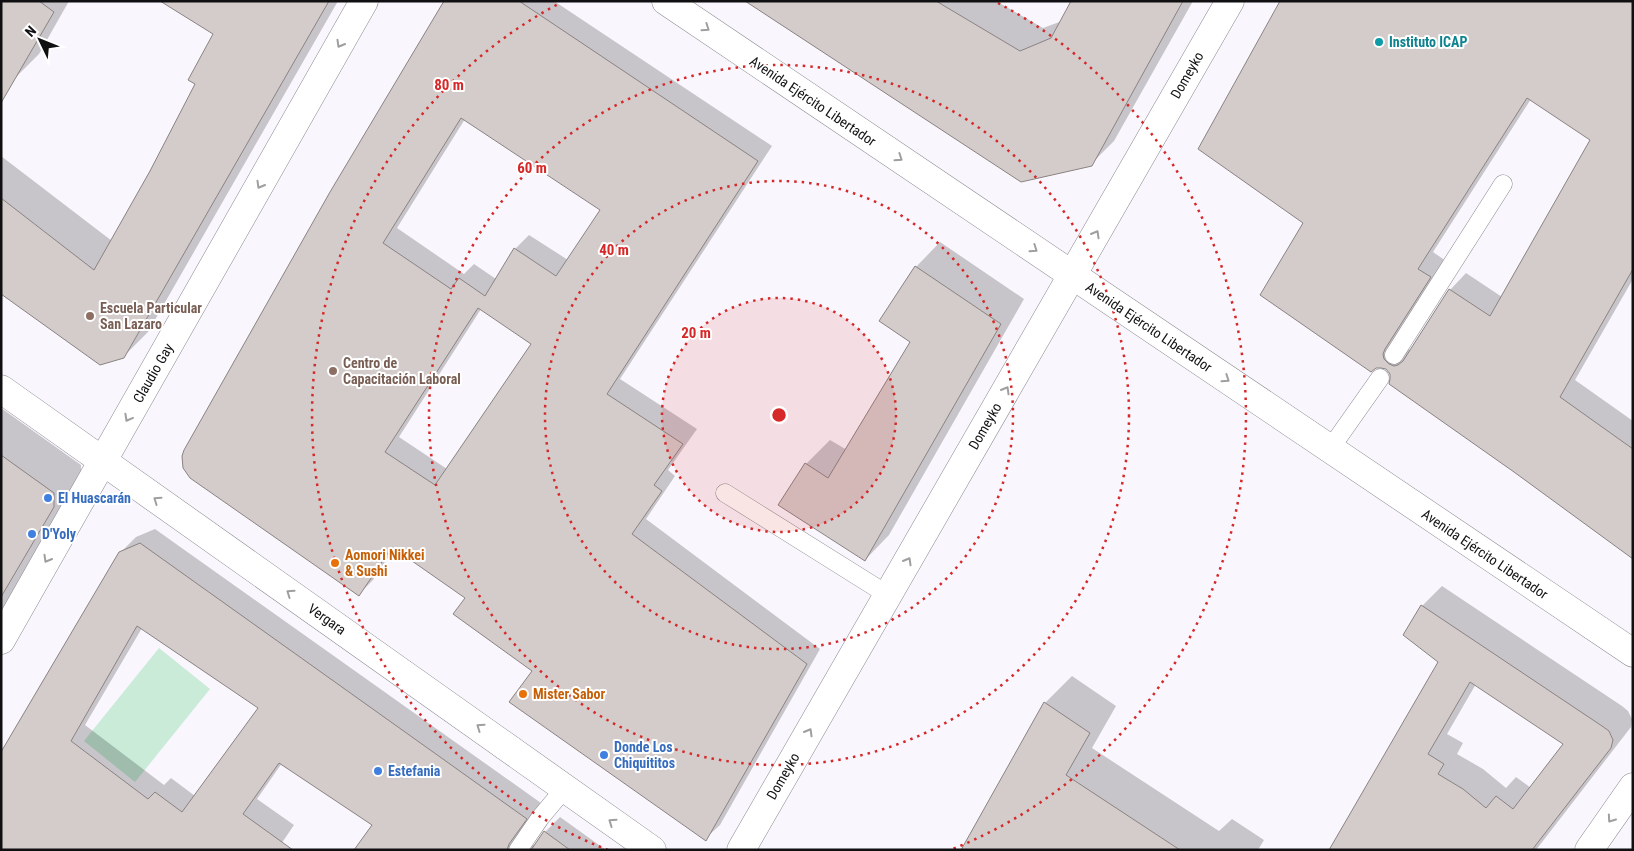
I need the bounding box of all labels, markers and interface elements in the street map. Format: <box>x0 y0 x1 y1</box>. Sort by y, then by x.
north arrow <box>15 15 65 65</box>
one-way arrow <box>701 22 710 32</box>
text: N <box>22 23 39 40</box>
place label: Instituto ICAP <box>1389 34 1467 50</box>
marker: Instituto ICAP <box>1373 36 1385 48</box>
one-way arrow <box>336 38 346 47</box>
street label: Domeyko <box>1167 49 1207 101</box>
street label: Avenida Ejército Libertador <box>747 53 879 149</box>
text: 80 m <box>434 76 464 94</box>
one-way arrow <box>893 152 903 161</box>
text: 60 m <box>517 159 547 177</box>
one-way arrow <box>256 180 266 189</box>
one-way arrow <box>1089 230 1099 239</box>
text: 40 m <box>599 241 629 259</box>
one-way arrow <box>1028 243 1037 252</box>
street label: Avenida Ejército Libertador <box>1083 279 1215 375</box>
place label: Escuela Particular San Lazaro <box>100 300 202 332</box>
marker: Escuela Particular San Lazaro <box>84 310 96 322</box>
text: 20 m <box>681 324 711 342</box>
street label: Claudio Gay <box>130 340 176 405</box>
place label: Centro de Capacitación Laboral <box>343 355 461 387</box>
marker: Centro de Capacitación Laboral <box>327 365 339 377</box>
one-way arrow <box>1221 373 1230 382</box>
one-way arrow <box>1000 386 1010 395</box>
street label: Domeyko <box>965 400 1005 452</box>
centre of rings <box>770 406 788 424</box>
one-way arrow <box>124 412 134 421</box>
place label: El Huascarán <box>58 490 131 506</box>
marker: El Huascarán <box>42 492 54 504</box>
one-way arrow <box>153 497 163 506</box>
street label: Avenida Ejército Libertador <box>1419 506 1551 602</box>
place label: D'Yoly <box>42 526 77 542</box>
marker: D'Yoly <box>26 528 38 540</box>
place label: Aomori Nikkei & Sushi <box>345 547 425 579</box>
one-way arrow <box>44 554 54 563</box>
marker: Aomori Nikkei & Sushi <box>329 557 341 569</box>
one-way arrow <box>901 557 911 566</box>
one-way arrow <box>286 590 296 599</box>
street label: Vergara <box>305 600 349 638</box>
place label: Mister Sabor <box>533 686 605 702</box>
marker: Mister Sabor <box>517 688 529 700</box>
one-way arrow <box>476 724 485 733</box>
one-way arrow <box>802 728 812 737</box>
place label: Donde Los Chiquititos <box>614 739 675 771</box>
marker: Donde Los Chiquititos <box>598 749 610 761</box>
street label: Domeyko <box>763 750 803 802</box>
place label: Estefania <box>388 763 441 779</box>
marker: Estefania <box>372 765 384 777</box>
one-way arrow <box>1608 813 1617 822</box>
one-way arrow <box>608 819 618 828</box>

